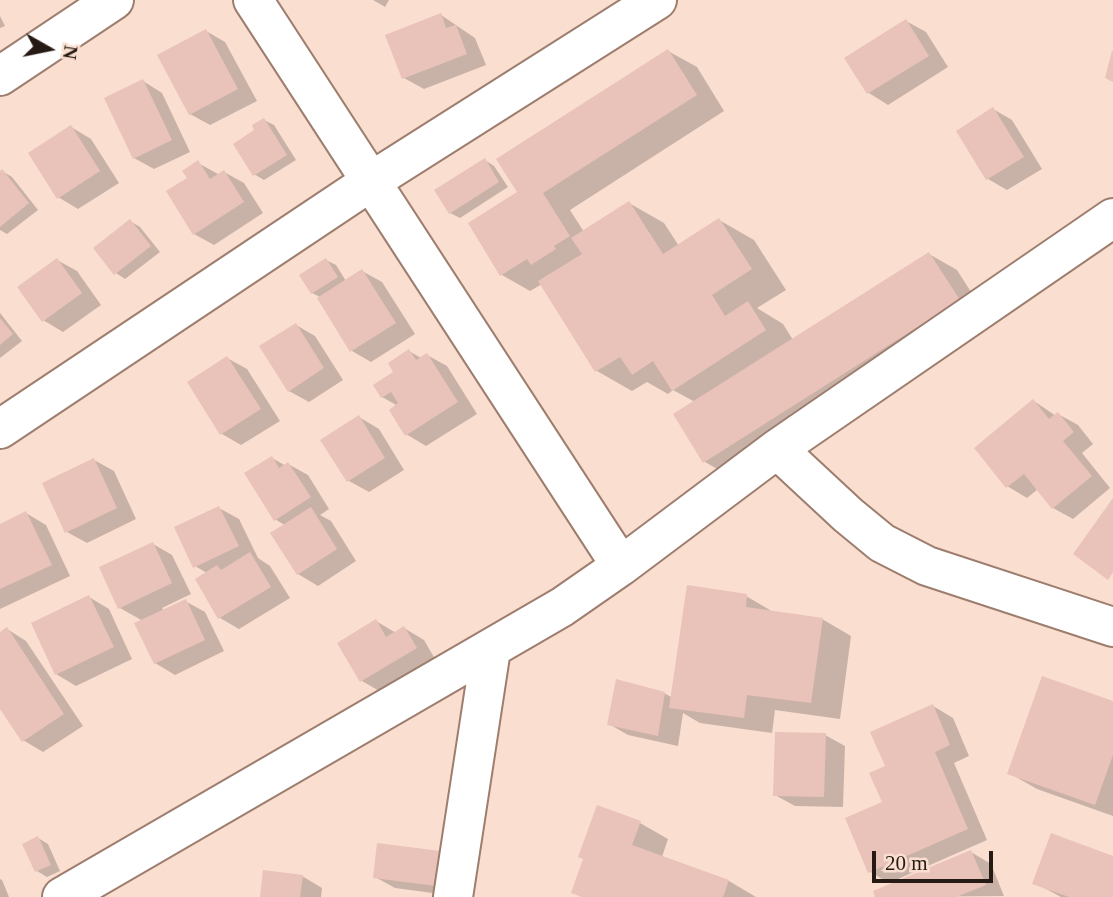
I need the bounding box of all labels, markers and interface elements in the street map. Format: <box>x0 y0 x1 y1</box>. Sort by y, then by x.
north arrow <box>14 14 84 84</box>
text: N <box>59 44 82 61</box>
scale bar <box>875 838 996 882</box>
text: 20 m <box>885 851 928 875</box>

